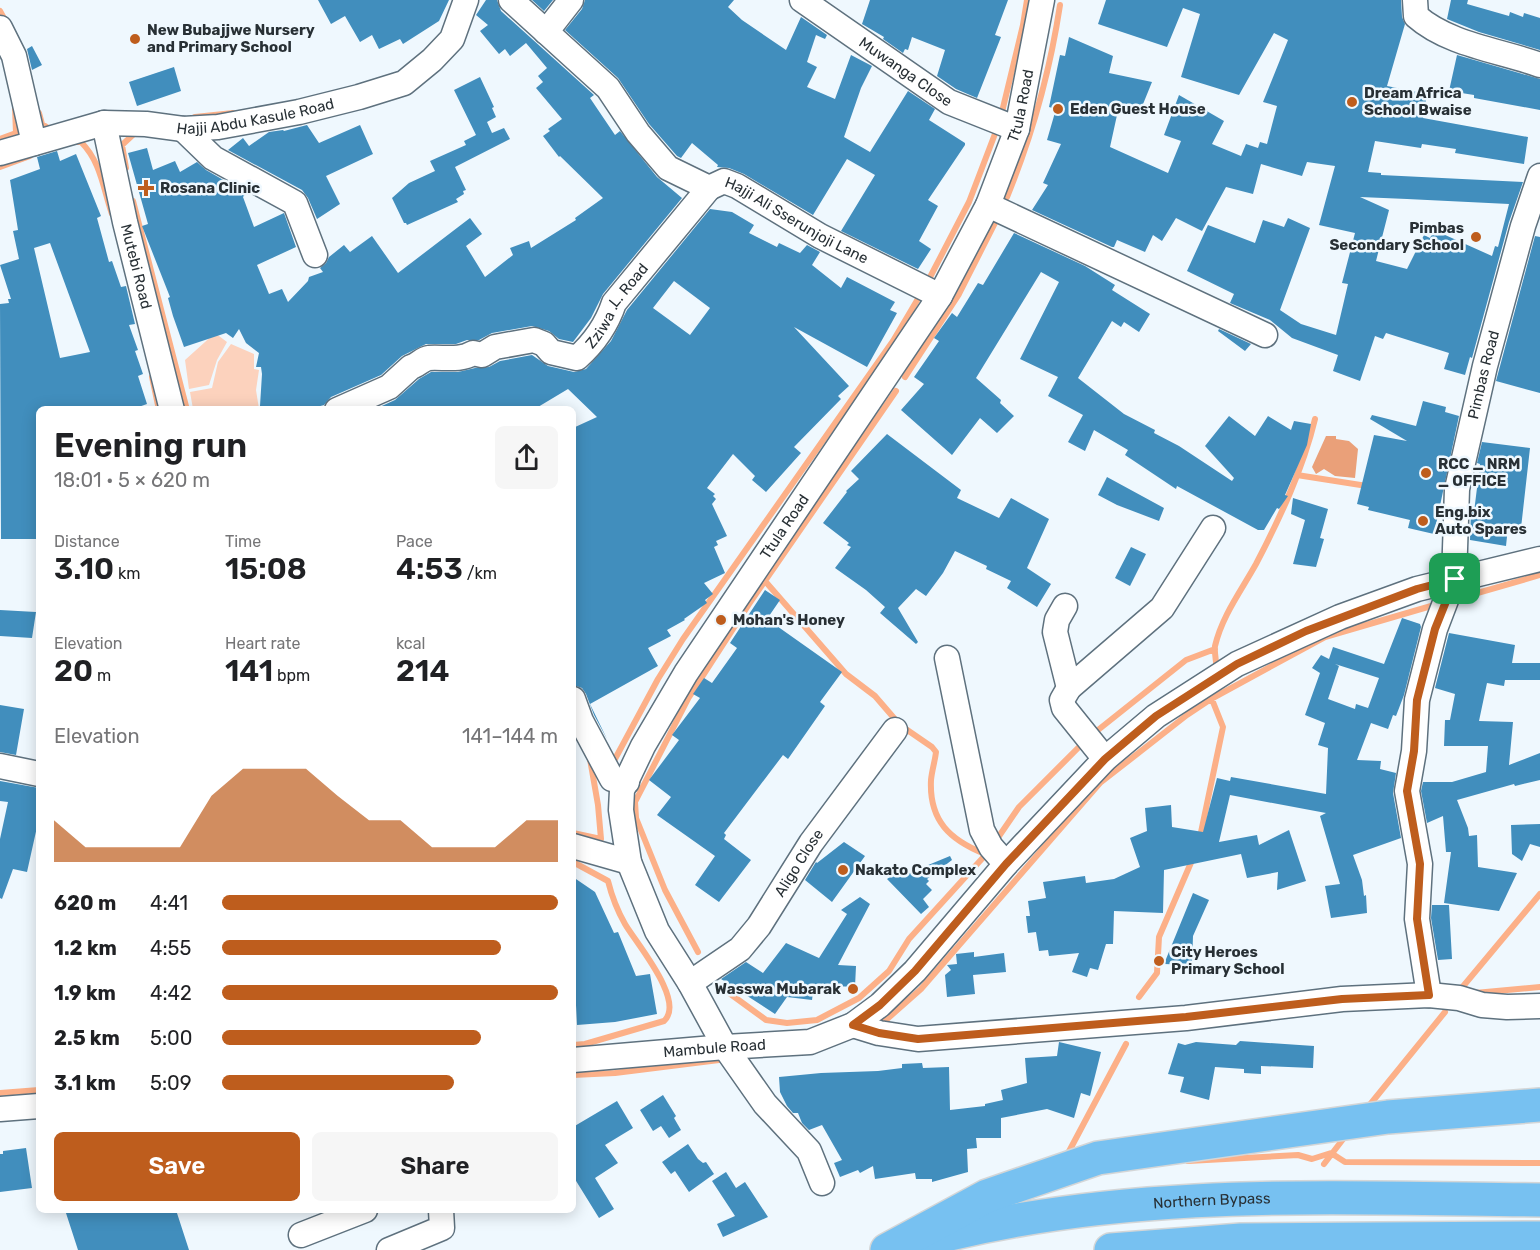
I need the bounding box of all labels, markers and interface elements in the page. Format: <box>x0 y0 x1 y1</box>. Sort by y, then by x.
place label: New Bubajjwe Nursery and Primary School <box>147 21 315 56</box>
marker: New Bubajjwe Nursery and Primary School <box>128 32 142 46</box>
street label: Muwanga Close <box>855 33 956 110</box>
street label: Ttula Road <box>1004 68 1037 145</box>
place label: Dream Africa School Bwaise <box>1364 84 1472 119</box>
street label: Hajji Abdu Kasule Road <box>175 95 336 138</box>
marker: Dream Africa School Bwaise <box>1345 95 1359 109</box>
place label: Eden Guest House <box>1070 100 1206 118</box>
marker: Eden Guest House <box>1051 102 1065 116</box>
street label: Hajji Ali Sserunjoji Lane <box>722 173 871 268</box>
marker: Rosana Clinic <box>137 179 155 197</box>
place label: Rosana Clinic <box>160 179 260 197</box>
place label: Pimbas Secondary School <box>1329 219 1464 254</box>
street label: Mutebi Road <box>117 222 155 311</box>
marker: Pimbas Secondary School <box>1469 230 1483 244</box>
street label: Zziwa .L. Road <box>582 260 652 352</box>
street label: Pimbas Road <box>1464 328 1503 421</box>
text: Evening run <box>54 426 247 465</box>
button: share <box>495 426 558 489</box>
place label: RCC _ NRM _ OFFICE <box>1438 455 1520 490</box>
marker: RCC _ NRM _ OFFICE <box>1419 466 1433 480</box>
text: 18:01 · 5 × 620 m <box>54 468 210 492</box>
street label: Ttula Road <box>756 491 813 563</box>
place label: Eng.bix Auto Spares <box>1435 503 1527 538</box>
marker: Eng.bix Auto Spares <box>1416 514 1430 528</box>
text: Distance <box>54 532 120 551</box>
text: Time <box>225 532 261 551</box>
text: Pace <box>396 532 433 551</box>
text: 3.10 <box>54 551 114 587</box>
text: 15:08 <box>225 551 307 587</box>
text: 4:53 <box>396 551 463 587</box>
pin <box>1429 553 1480 604</box>
icon: arrive <box>1438 562 1471 595</box>
text: km <box>114 564 140 583</box>
text: /km <box>463 564 497 583</box>
place label: Mohan's Honey <box>733 611 845 629</box>
marker: Mohan's Honey <box>714 613 728 627</box>
text: Elevation <box>54 634 123 653</box>
text: Heart rate <box>225 634 300 653</box>
text: kcal <box>396 634 425 653</box>
text: 20 <box>54 653 93 689</box>
text: 141 <box>225 653 273 689</box>
text: 214 <box>396 653 449 689</box>
text: m <box>93 666 111 685</box>
text: bpm <box>273 666 310 685</box>
text: Elevation <box>54 724 140 748</box>
text: 141–144 m <box>462 724 558 748</box>
street label: Aligo Close <box>771 825 827 900</box>
place label: Nakato Complex <box>855 861 976 879</box>
marker: Nakato Complex <box>836 863 850 877</box>
text: 620 m <box>54 891 116 915</box>
text: 4:41 <box>150 891 188 915</box>
text: 1.2 km <box>54 936 117 960</box>
text: 4:55 <box>150 936 191 960</box>
place label: City Heroes Primary School <box>1171 943 1285 978</box>
marker: City Heroes Primary School <box>1152 954 1166 968</box>
place label: Wasswa Mubarak <box>715 980 841 998</box>
text: 1.9 km <box>54 981 116 1005</box>
text: 4:42 <box>150 981 192 1005</box>
marker: Wasswa Mubarak <box>846 982 860 996</box>
text: 2.5 km <box>54 1026 120 1050</box>
text: 5:00 <box>150 1026 192 1050</box>
street label: Mambule Road <box>662 1036 766 1061</box>
text: 3.1 km <box>54 1071 116 1095</box>
text: 5:09 <box>150 1071 192 1095</box>
button: Save <box>54 1132 300 1201</box>
button: Share <box>312 1132 558 1201</box>
street label: Northern Bypass <box>1152 1189 1271 1212</box>

